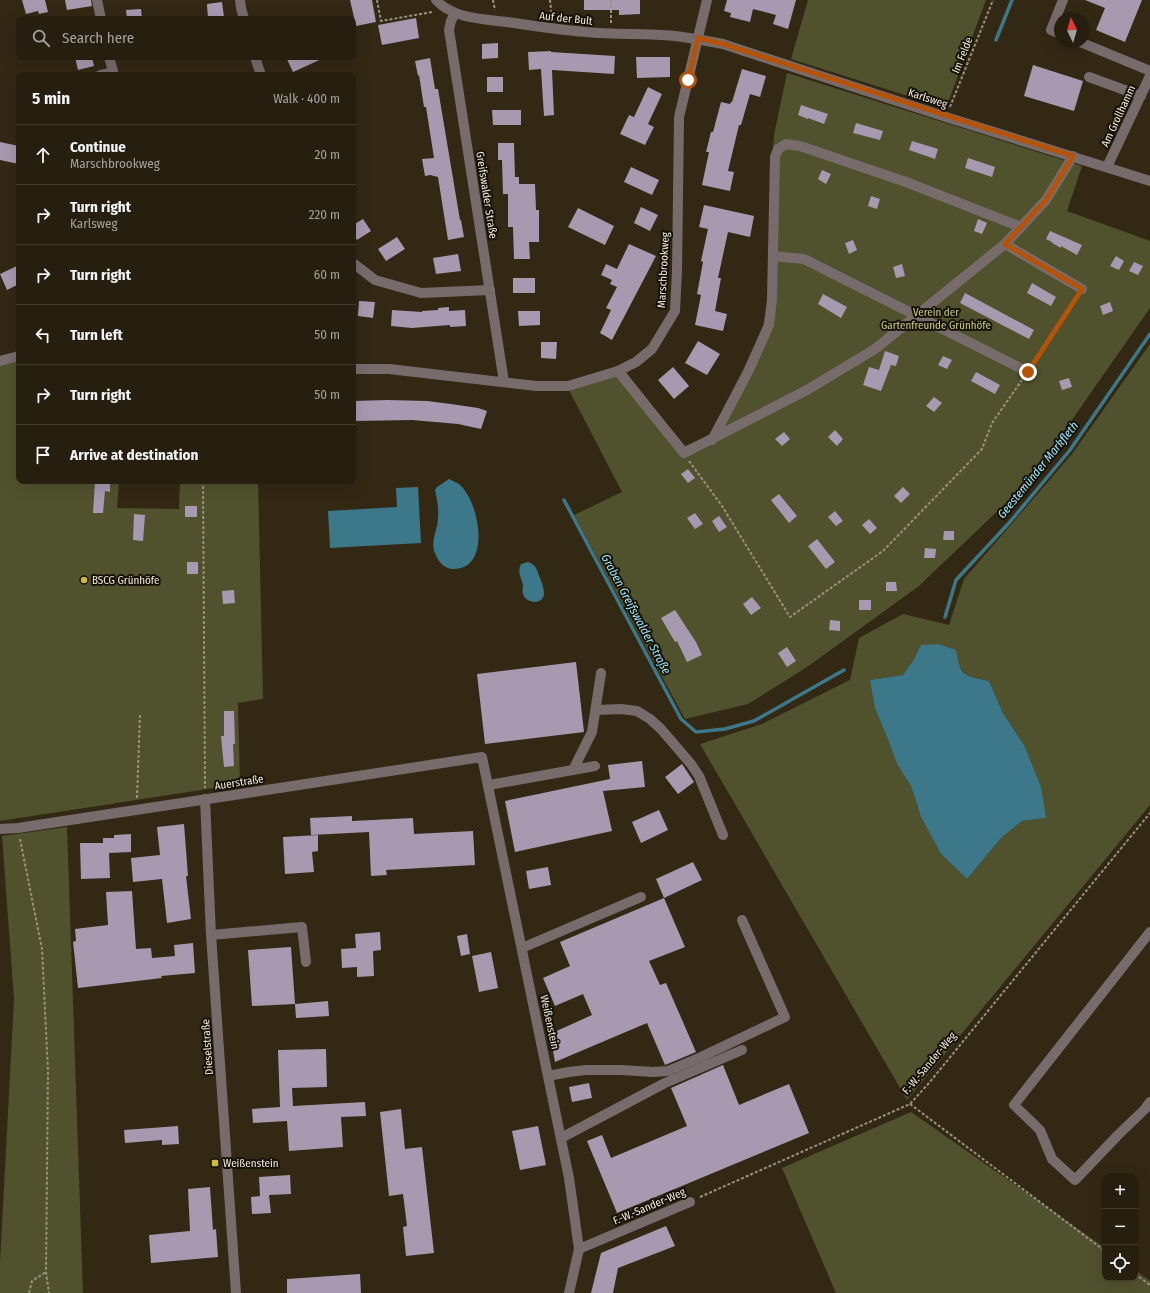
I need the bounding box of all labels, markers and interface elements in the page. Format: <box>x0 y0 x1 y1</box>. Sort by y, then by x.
street label: Auf der Bult <box>539 9 594 28</box>
north arrow <box>1054 12 1090 48</box>
search box <box>16 16 356 60</box>
icon: search <box>30 27 52 49</box>
text: Search here <box>62 29 134 47</box>
street label: Im Felde <box>949 35 976 75</box>
route start <box>679 71 697 89</box>
street label: Am Grollhamm <box>1099 83 1138 149</box>
street label: Karlsweg <box>907 86 950 111</box>
text: 5 min <box>32 88 70 109</box>
text: Walk · 400 m <box>273 91 340 106</box>
text: Continue <box>70 138 126 156</box>
icon: ahead <box>32 144 54 166</box>
text: 20 m <box>314 147 340 162</box>
street label: Greifswalder Straße <box>473 151 500 240</box>
text: Marschbrookweg <box>70 156 160 171</box>
text: Turn right <box>70 198 131 216</box>
icon: right <box>32 204 54 226</box>
text: 220 m <box>309 207 340 222</box>
text: Karlsweg <box>70 216 118 231</box>
street label: Marschbrookweg <box>655 231 672 308</box>
icon: right <box>32 264 54 286</box>
text: Turn right <box>70 266 131 284</box>
text: 60 m <box>314 267 340 282</box>
park label: Verein der Gartenfreunde Grünhöfe <box>881 306 991 332</box>
icon: left <box>32 324 54 346</box>
text: Turn left <box>70 326 123 344</box>
text: 50 m <box>314 327 340 342</box>
route end <box>1019 363 1037 381</box>
icon: right <box>32 384 54 406</box>
text: Turn right <box>70 386 131 404</box>
text: 50 m <box>314 387 340 402</box>
water label: Geestemünder Markfleth <box>995 419 1081 521</box>
icon: arrive <box>32 444 54 466</box>
text: Arrive at destination <box>70 446 198 464</box>
water label: Graben Greifswalder Straße <box>598 552 674 677</box>
place label: BSCG Grünhöfe <box>92 574 159 587</box>
marker: BSCG Grünhöfe <box>79 575 89 585</box>
street label: Auerstraße <box>214 772 264 793</box>
street label: Weißenstein <box>537 994 562 1051</box>
street label: Dieselstraße <box>199 1019 216 1075</box>
street label: F.-W.-Sander-Weg <box>900 1029 960 1097</box>
place label: Weißenstein <box>223 1157 279 1170</box>
marker: Weißenstein <box>210 1158 220 1168</box>
map controls <box>1102 1173 1138 1281</box>
button: + <box>1102 1173 1138 1209</box>
street label: F.-W.-Sander-Weg <box>611 1185 688 1228</box>
button: − <box>1102 1209 1138 1245</box>
button: locate <box>1102 1245 1138 1281</box>

